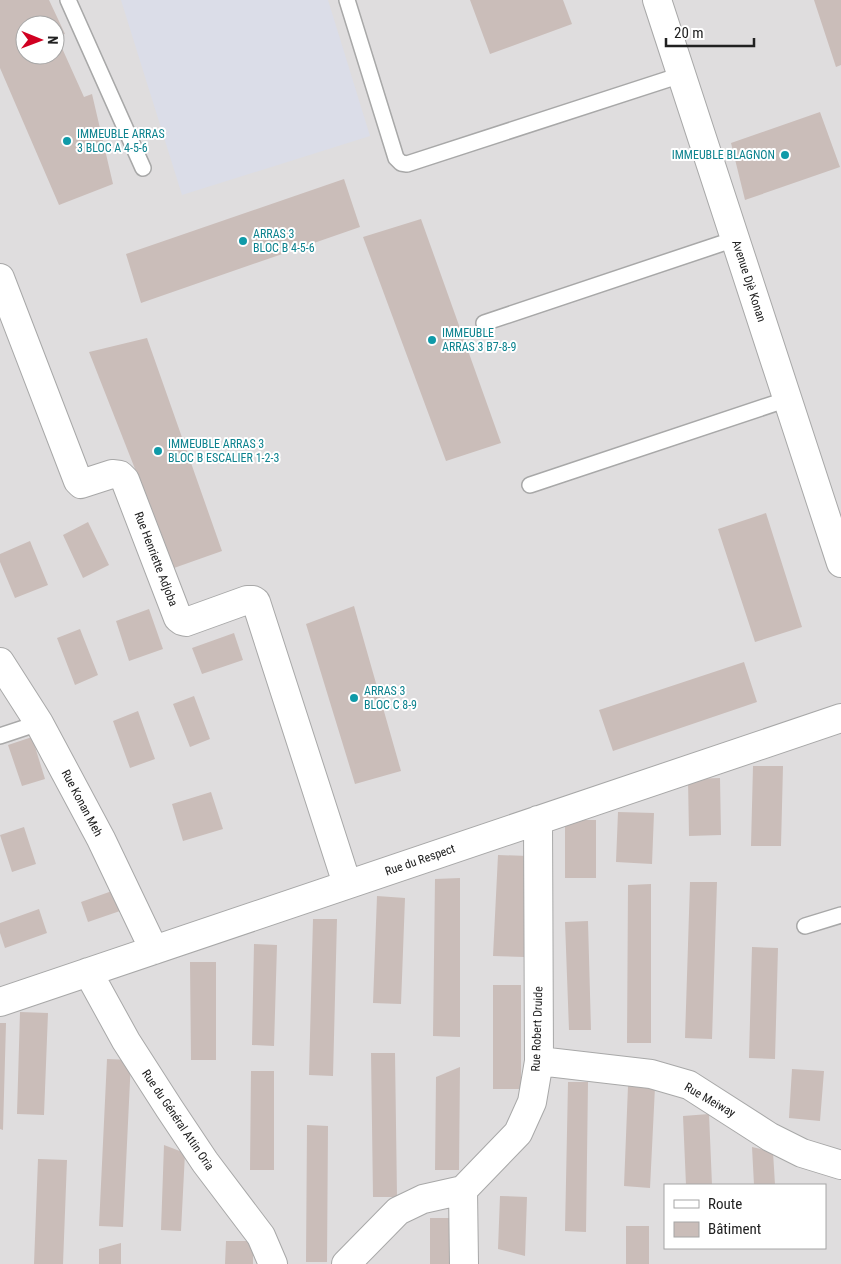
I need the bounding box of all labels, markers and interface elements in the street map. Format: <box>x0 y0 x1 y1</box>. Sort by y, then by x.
north arrow <box>15 15 65 65</box>
scale bar <box>666 15 754 47</box>
text: 20 m <box>674 24 704 42</box>
text: N <box>45 36 61 45</box>
place label: IMMEUBLE ARRAS 3 BLOC A 4-5-6 <box>77 127 165 155</box>
marker: IMMEUBLE ARRAS 3 BLOC A 4-5-6 <box>61 135 73 147</box>
place label: IMMEUBLE BLAGNON <box>672 148 775 162</box>
marker: IMMEUBLE BLAGNON <box>779 149 791 161</box>
place label: ARRAS 3 BLOC B 4-5-6 <box>253 227 315 255</box>
marker: ARRAS 3 BLOC B 4-5-6 <box>237 235 249 247</box>
street label: Avenue Djè Konan <box>729 238 769 324</box>
place label: IMMEUBLE ARRAS 3 B7-8-9 <box>442 326 517 354</box>
marker: IMMEUBLE ARRAS 3 B7-8-9 <box>426 334 438 346</box>
place label: IMMEUBLE ARRAS 3 BLOC B ESCALIER 1-2-3 <box>168 437 279 465</box>
marker: IMMEUBLE ARRAS 3 BLOC B ESCALIER 1-2-3 <box>152 445 164 457</box>
street label: Rue Henriette Adjoba <box>132 510 181 609</box>
place label: ARRAS 3 BLOC C 8-9 <box>364 684 417 712</box>
marker: ARRAS 3 BLOC C 8-9 <box>348 692 360 704</box>
street label: Rue Konan Meh <box>59 767 106 839</box>
street label: Rue du Respect <box>383 841 457 879</box>
street label: Rue Robert Druide <box>529 986 545 1072</box>
street label: Rue du Général Attin Oria <box>139 1067 217 1173</box>
street label: Rue Meiway <box>682 1080 738 1120</box>
legend <box>664 1184 826 1249</box>
text: Route <box>708 1195 742 1213</box>
text: Bâtiment <box>708 1220 761 1238</box>

